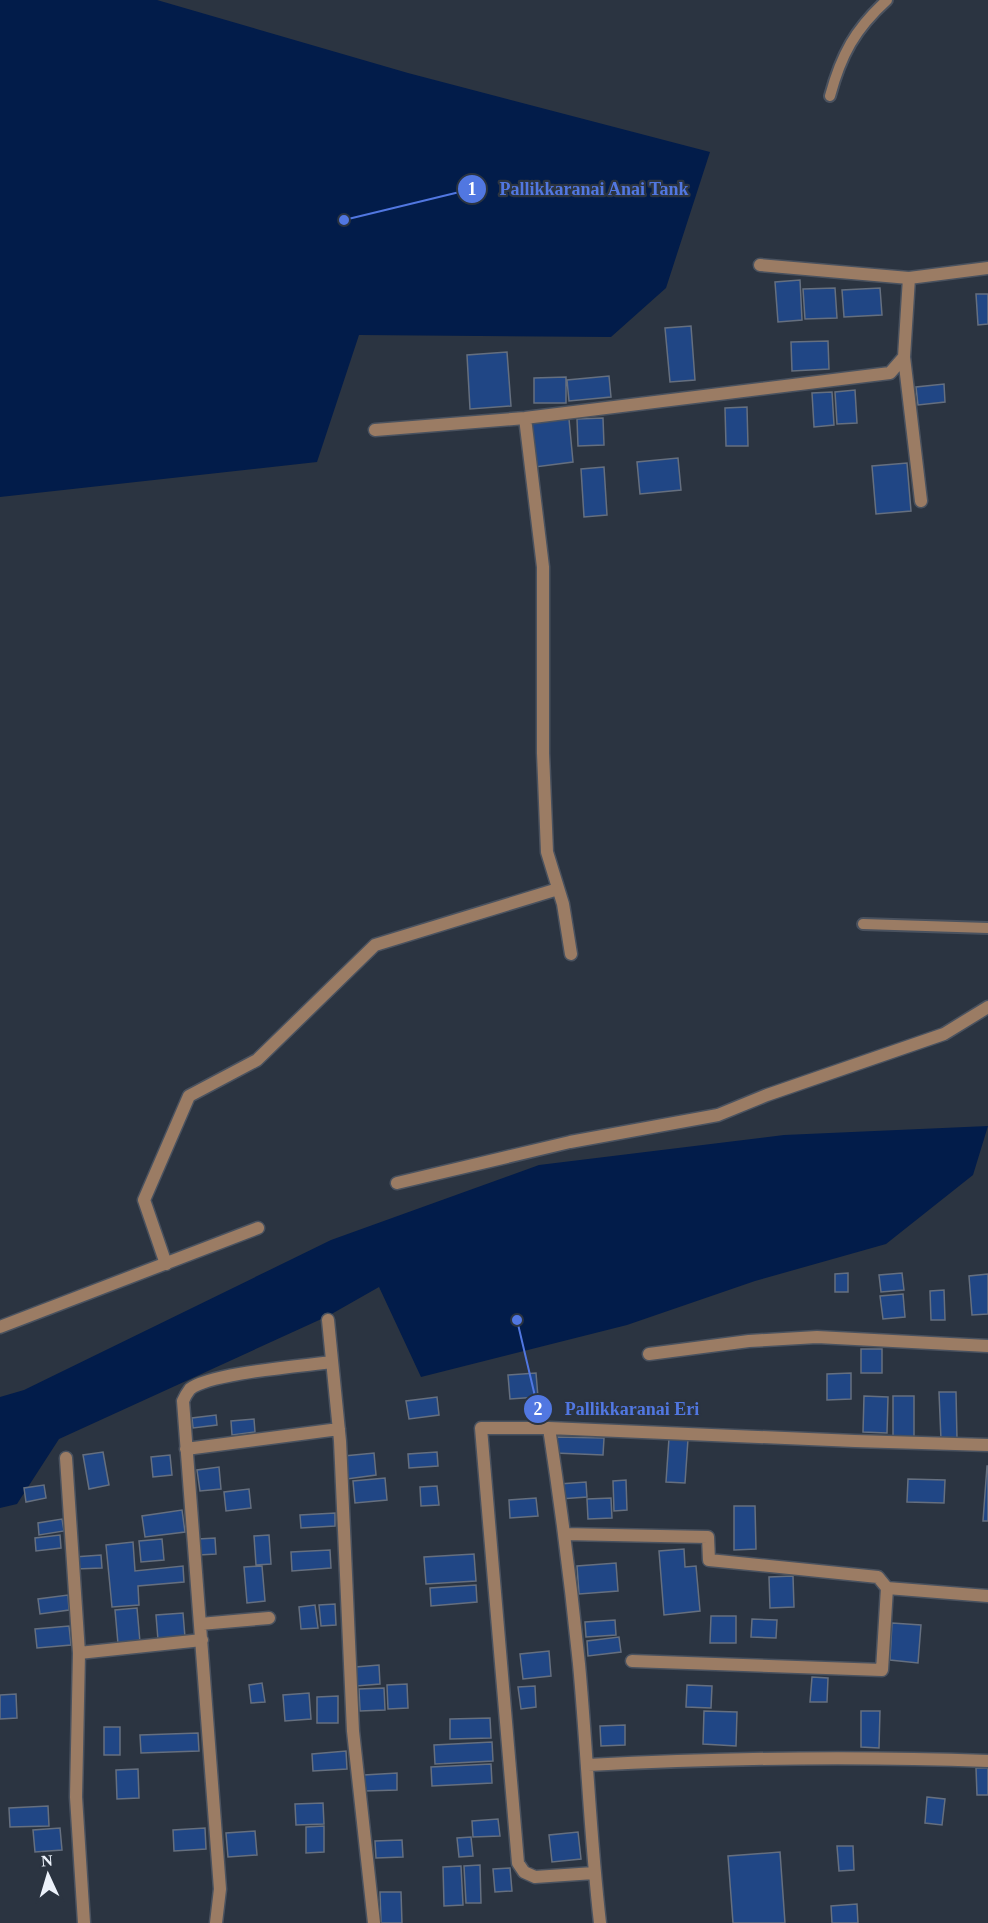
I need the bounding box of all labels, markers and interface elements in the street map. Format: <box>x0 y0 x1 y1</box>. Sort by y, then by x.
callout: Pallikkaranai Anai Tank <box>457 171 702 207</box>
text: 1 <box>468 179 477 199</box>
text: Pallikkaranai Anai Tank <box>499 179 689 199</box>
callout: Pallikkaranai Eri <box>523 1391 711 1427</box>
text: 2 <box>534 1399 543 1419</box>
text: Pallikkaranai Eri <box>565 1399 699 1419</box>
north arrow <box>18 1845 78 1905</box>
text: N <box>41 1852 54 1869</box>

